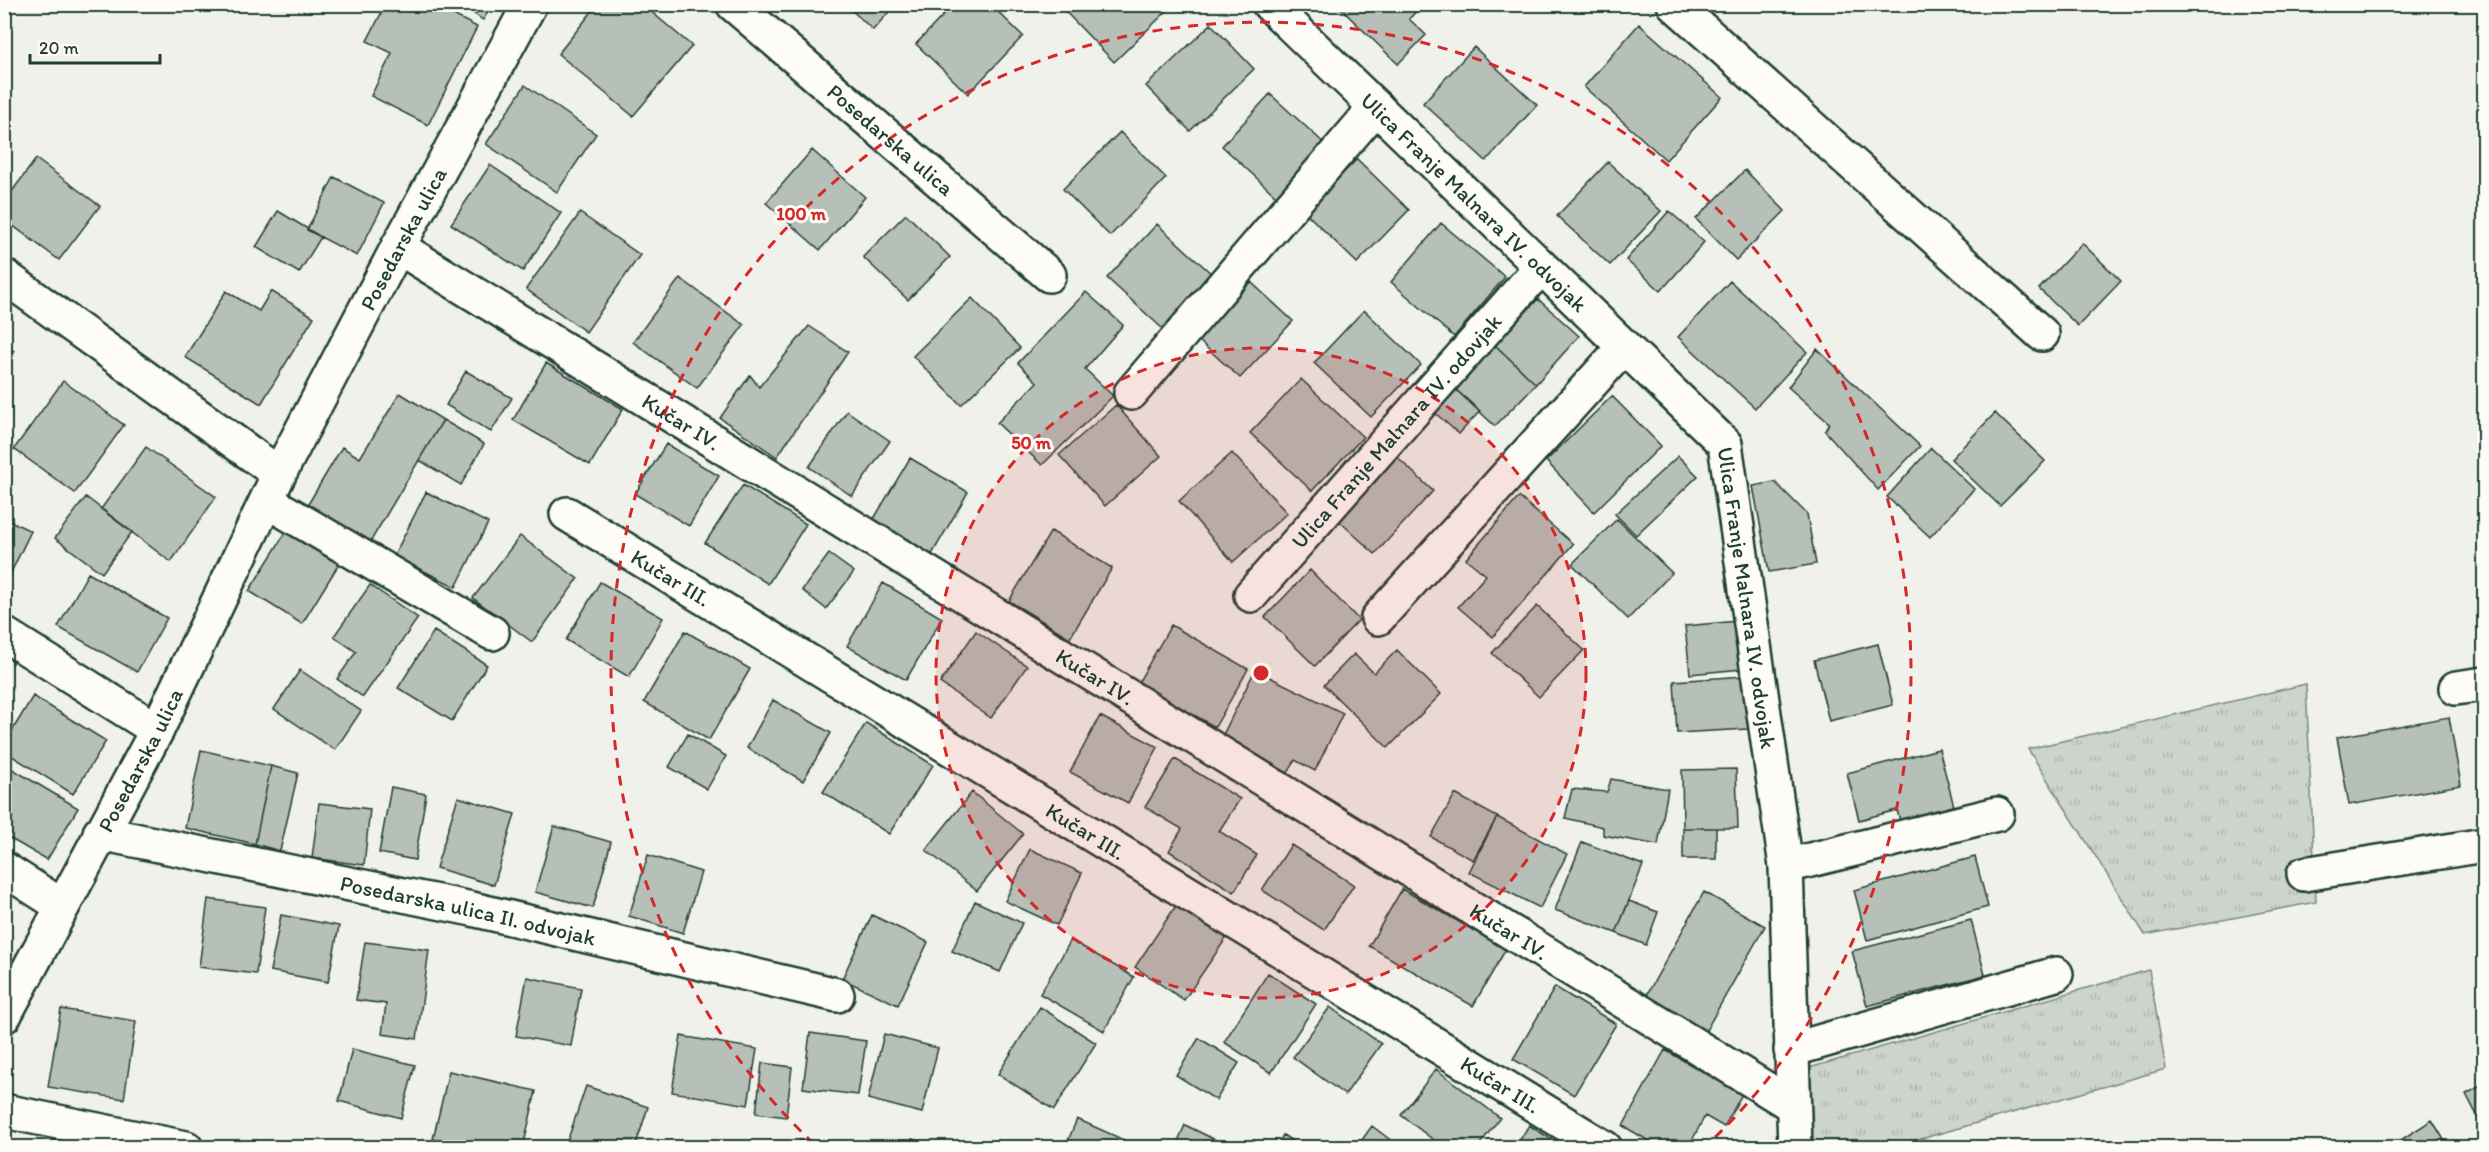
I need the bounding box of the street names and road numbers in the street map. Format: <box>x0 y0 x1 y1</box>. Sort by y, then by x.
street label: Posedarska ulica <box>822 78 960 202</box>
street label: Ulica Franje Malnara IV. odvojak <box>1355 87 1593 318</box>
street label: Posedarska ulica <box>354 162 453 315</box>
street label: Ulica Franje Malnara IV. odovjak <box>1285 308 1508 554</box>
street label: Kučar IV. <box>637 388 726 456</box>
street label: Ulica Franje Malnara IV. odvojak <box>1712 445 1782 751</box>
street label: Kučar III. <box>626 543 716 613</box>
street label: Kučar IV. <box>1051 642 1139 711</box>
street label: Posedarska ulica <box>92 683 189 837</box>
street label: Kučar III. <box>1041 797 1130 866</box>
street label: Posedarska ulica II. odvojak <box>338 869 599 952</box>
street label: Kučar IV. <box>1465 897 1553 966</box>
street label: Kučar III. <box>1456 1050 1545 1119</box>

